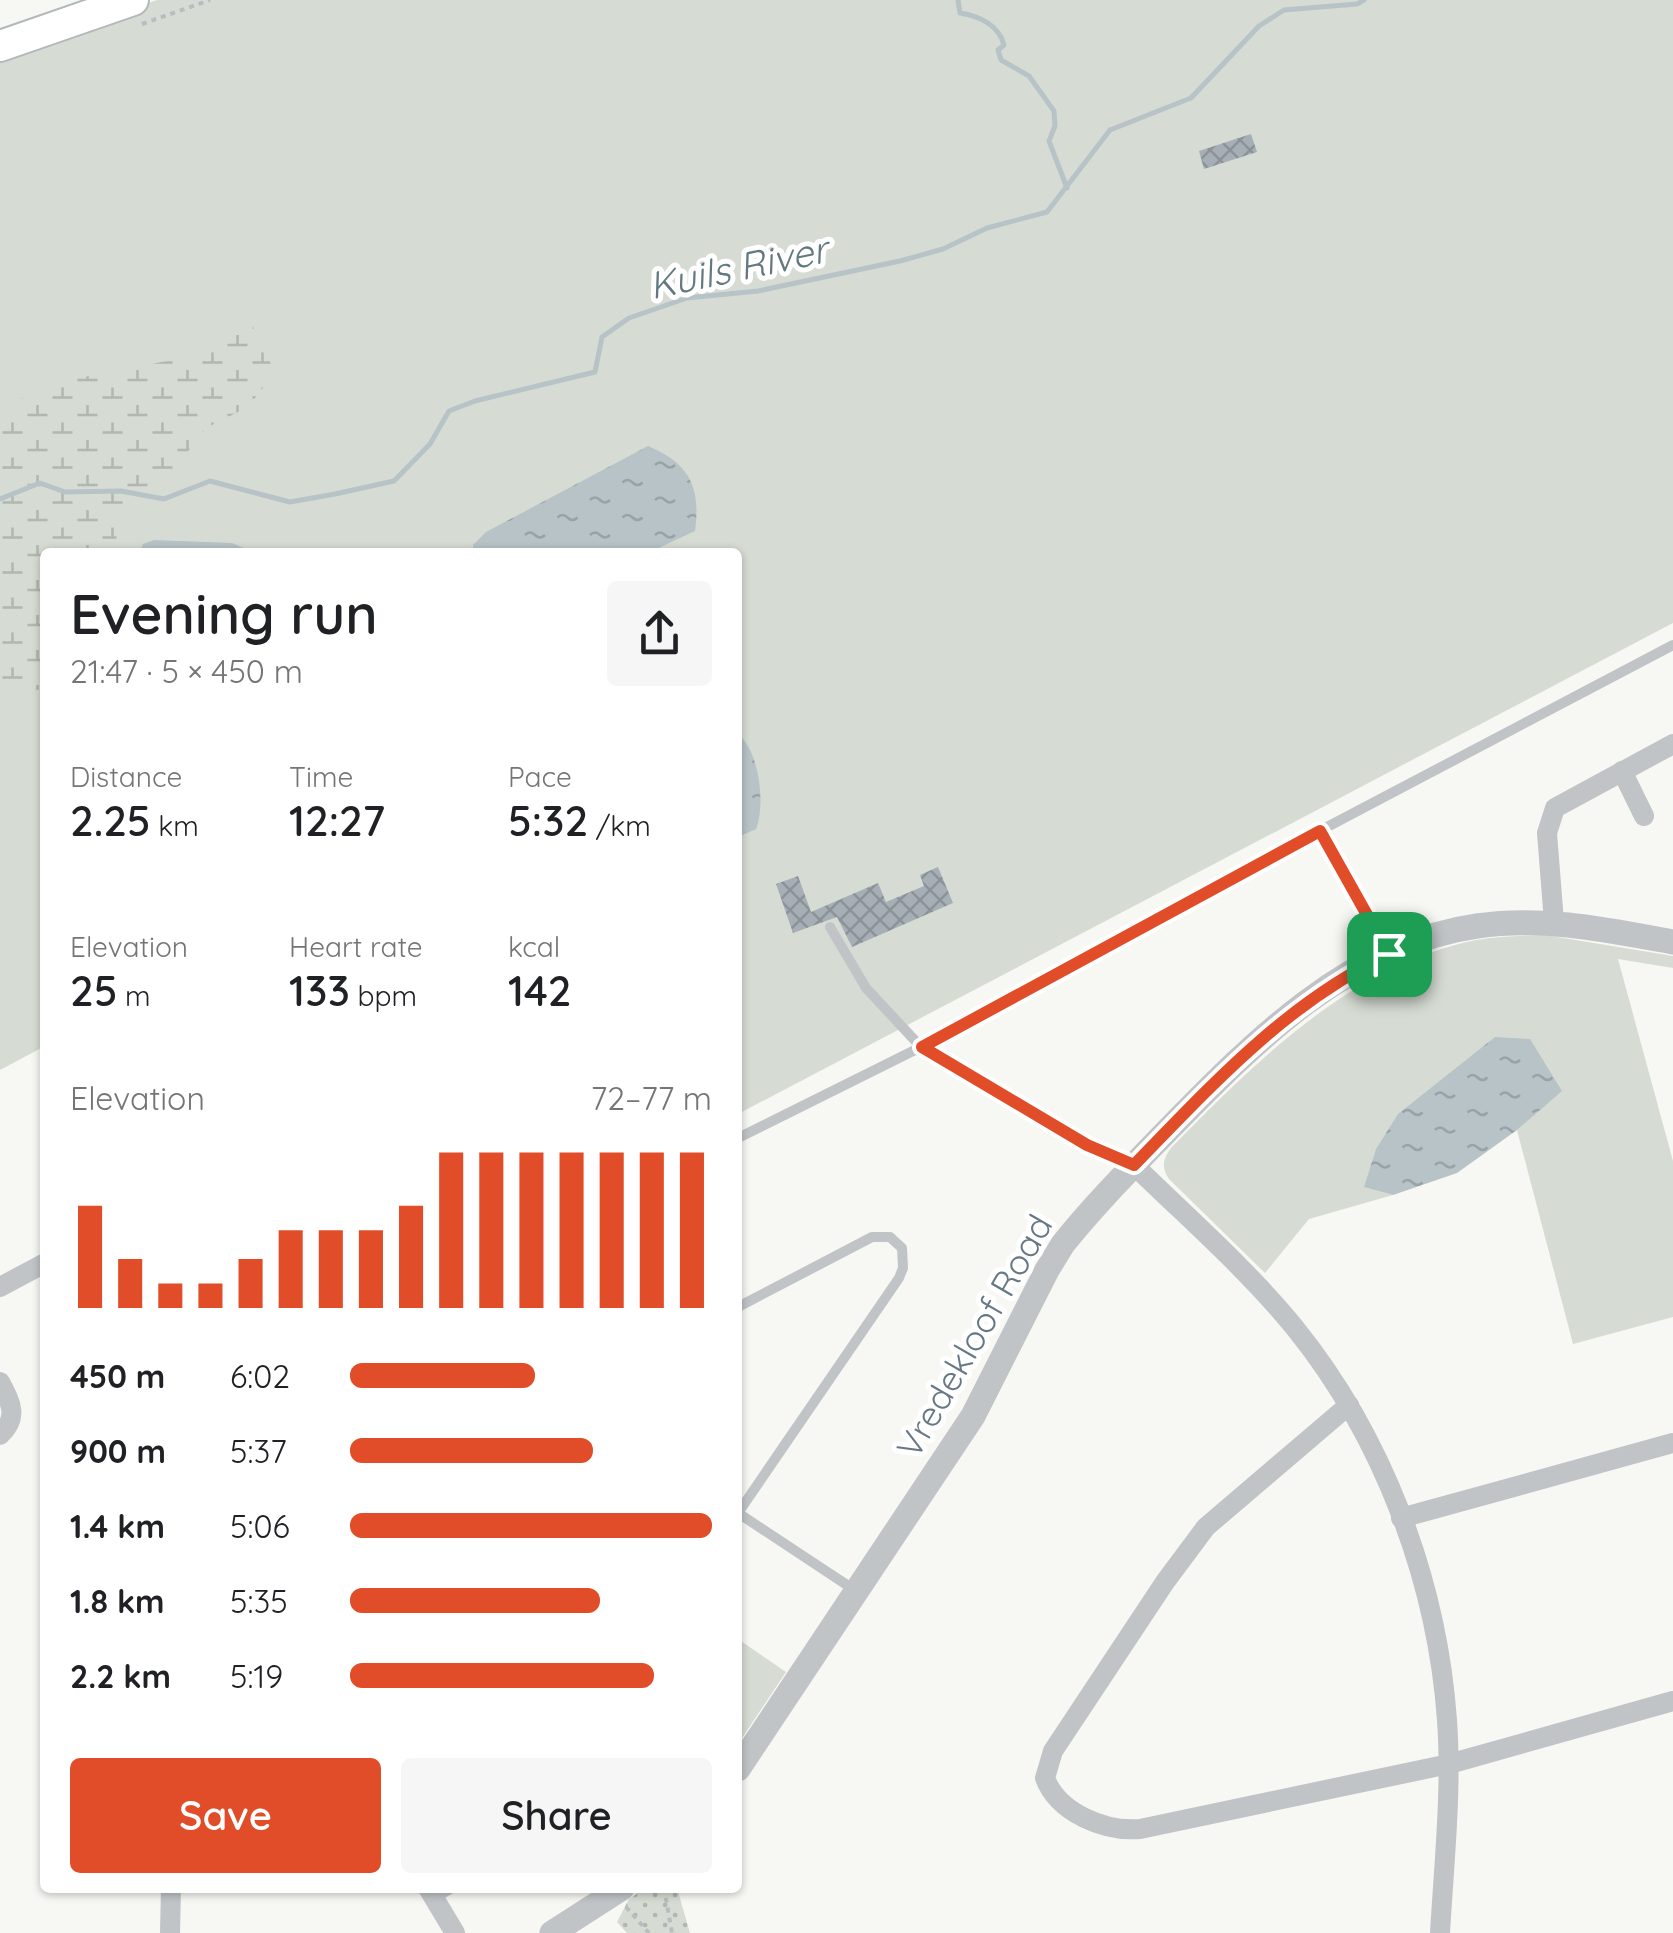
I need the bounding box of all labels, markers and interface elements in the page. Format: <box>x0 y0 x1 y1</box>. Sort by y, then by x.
water label: Kuils River <box>644 224 836 309</box>
text: Evening run <box>70 579 378 648</box>
button: share <box>607 581 712 686</box>
text: 21:47 · 5 × 450 m <box>70 651 303 691</box>
text: Distance <box>70 759 182 794</box>
text: Time <box>289 759 353 794</box>
text: Pace <box>508 759 572 794</box>
text: 2.25 <box>70 794 151 847</box>
text: 12:27 <box>289 794 385 847</box>
text: 5:32 <box>508 794 588 847</box>
text: km <box>151 808 199 843</box>
text: /km <box>588 808 651 843</box>
pin <box>1347 912 1432 997</box>
icon: arrive <box>1362 927 1417 982</box>
text: Elevation <box>70 929 188 964</box>
text: Heart rate <box>289 929 423 964</box>
text: kcal <box>508 929 560 964</box>
text: 25 <box>70 964 117 1017</box>
text: 133 <box>289 964 350 1017</box>
text: 142 <box>508 964 571 1017</box>
text: m <box>117 978 151 1013</box>
text: bpm <box>350 978 417 1013</box>
text: Elevation <box>70 1078 205 1118</box>
text: 72–77 m <box>591 1078 712 1118</box>
street label: Vredekloof Road <box>886 1206 1062 1466</box>
text: 450 m <box>70 1356 165 1396</box>
text: 6:02 <box>230 1356 290 1396</box>
text: 900 m <box>70 1431 166 1471</box>
text: 5:37 <box>230 1431 287 1471</box>
text: 1.4 km <box>70 1506 165 1546</box>
text: 5:06 <box>230 1506 290 1546</box>
text: 1.8 km <box>70 1581 165 1621</box>
text: 5:35 <box>230 1581 288 1621</box>
text: 2.2 km <box>70 1656 171 1696</box>
text: 5:19 <box>230 1656 283 1696</box>
button: Save <box>70 1758 381 1873</box>
button: Share <box>401 1758 712 1873</box>

